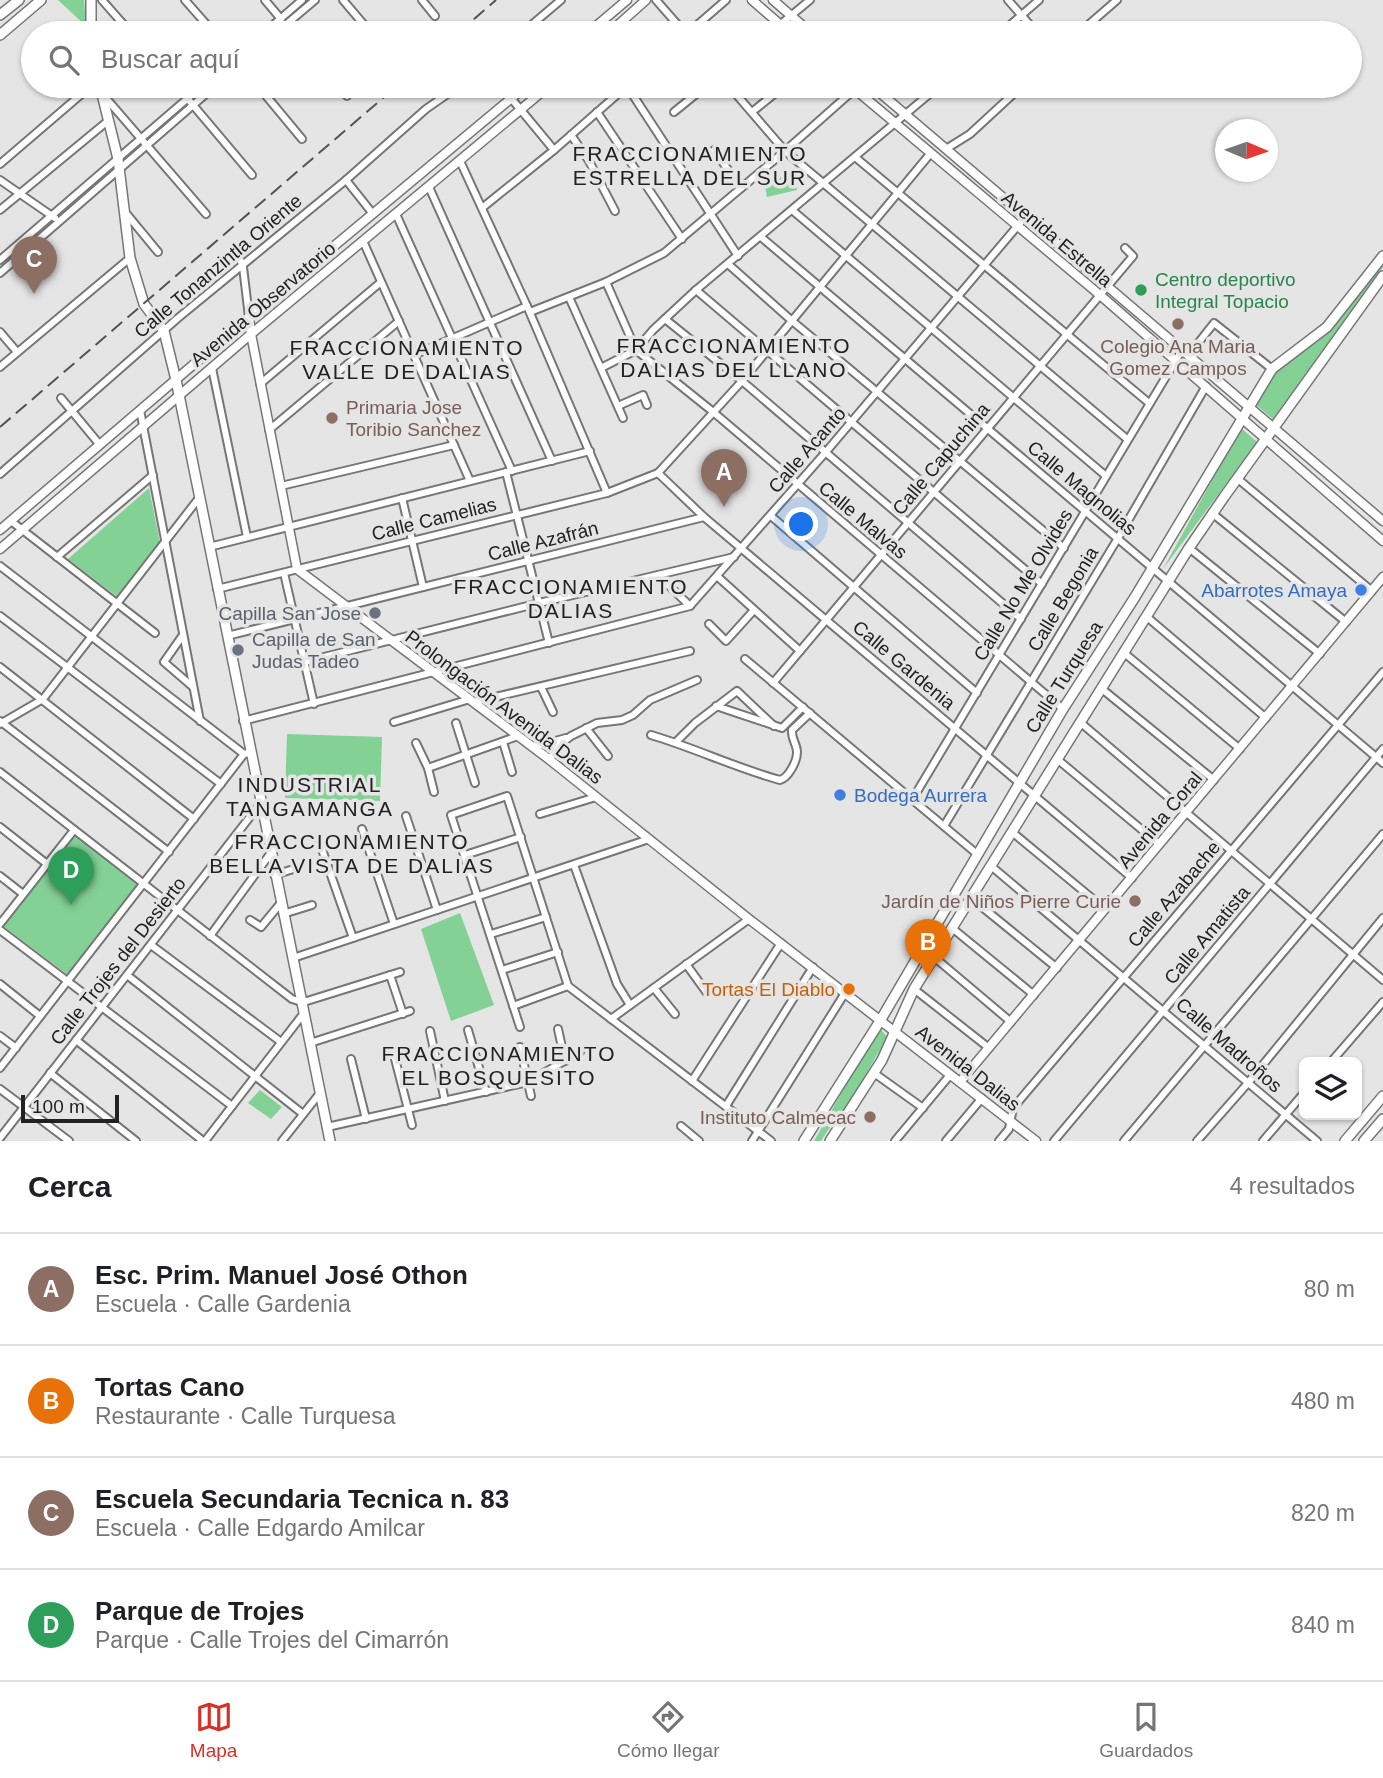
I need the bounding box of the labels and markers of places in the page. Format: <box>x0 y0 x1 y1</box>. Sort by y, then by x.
pin: C <box>11 236 57 294</box>
place label: Centro deportivo Integral Topacio <box>1155 269 1295 312</box>
marker: Centro deportivo Integral Topacio <box>1133 282 1149 298</box>
marker: Colegio Ana Maria Gomez Campos <box>1170 316 1186 332</box>
place label: Colegio Ana Maria Gomez Campos <box>1100 336 1256 379</box>
place label: Primaria Jose Toribio Sanchez <box>346 397 481 440</box>
marker: Primaria Jose Toribio Sanchez <box>324 410 340 426</box>
pin: A <box>701 449 747 507</box>
place label: Abarrotes Amaya <box>1201 580 1347 601</box>
marker: Abarrotes Amaya <box>1353 582 1369 598</box>
place label: Capilla San Jose <box>218 603 361 624</box>
marker: Capilla San Jose <box>367 605 383 621</box>
place label: Capilla de San Judas Tadeo <box>252 629 376 672</box>
marker: Capilla de San Judas Tadeo <box>230 642 246 658</box>
place label: Bodega Aurrera <box>854 785 988 806</box>
marker: Bodega Aurrera <box>832 787 848 803</box>
pin: D <box>48 847 94 905</box>
place label: Jardín de Niños Pierre Curie <box>881 891 1121 912</box>
marker: Jardín de Niños Pierre Curie <box>1127 893 1143 909</box>
pin: B <box>905 919 951 977</box>
place label: Tortas El Diablo <box>702 979 835 1000</box>
marker: Tortas El Diablo <box>841 981 857 997</box>
place label: Instituto Calmecac <box>700 1107 856 1128</box>
marker: Instituto Calmecac <box>862 1109 878 1125</box>

